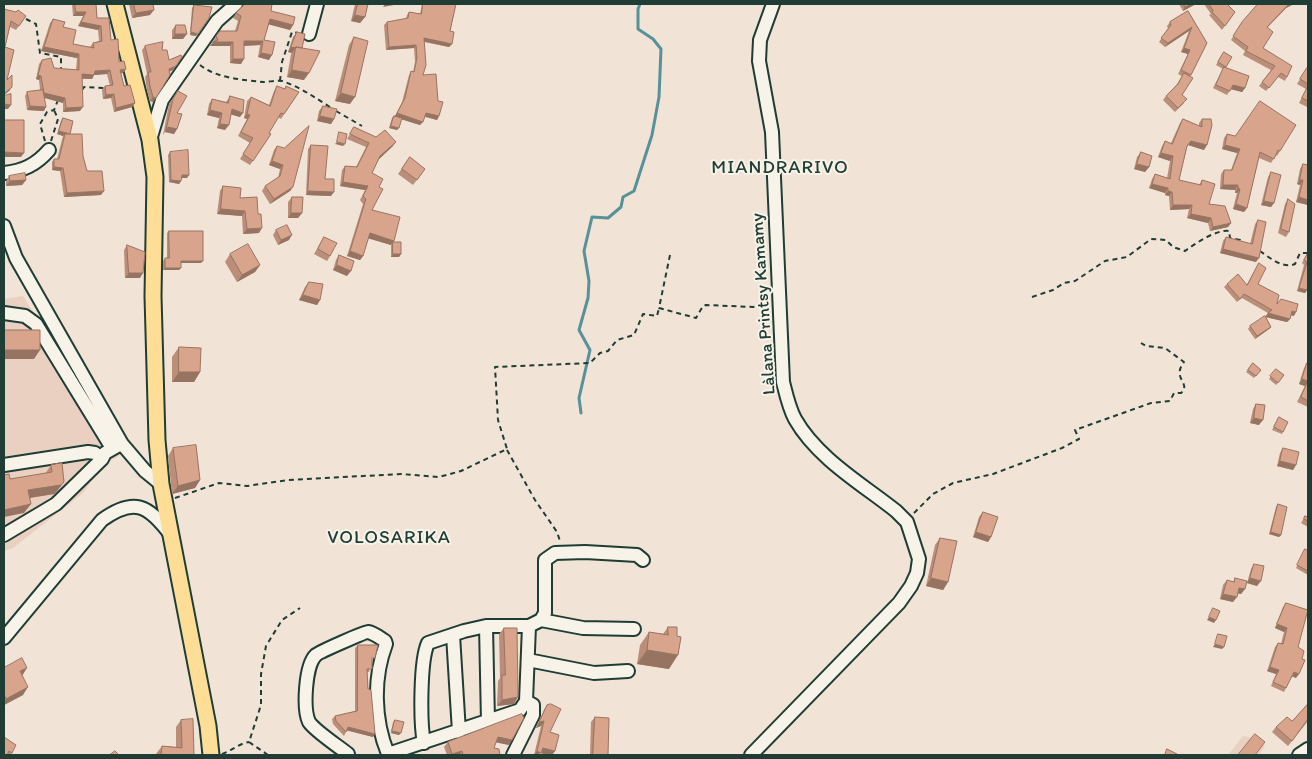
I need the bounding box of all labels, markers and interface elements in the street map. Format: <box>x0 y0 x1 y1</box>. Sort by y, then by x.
district label: MIANDRARIVO <box>710 157 850 179</box>
street label: Làlana Printsy Kamamy <box>747 212 781 396</box>
district label: VOLOSARIKA <box>326 527 452 549</box>

